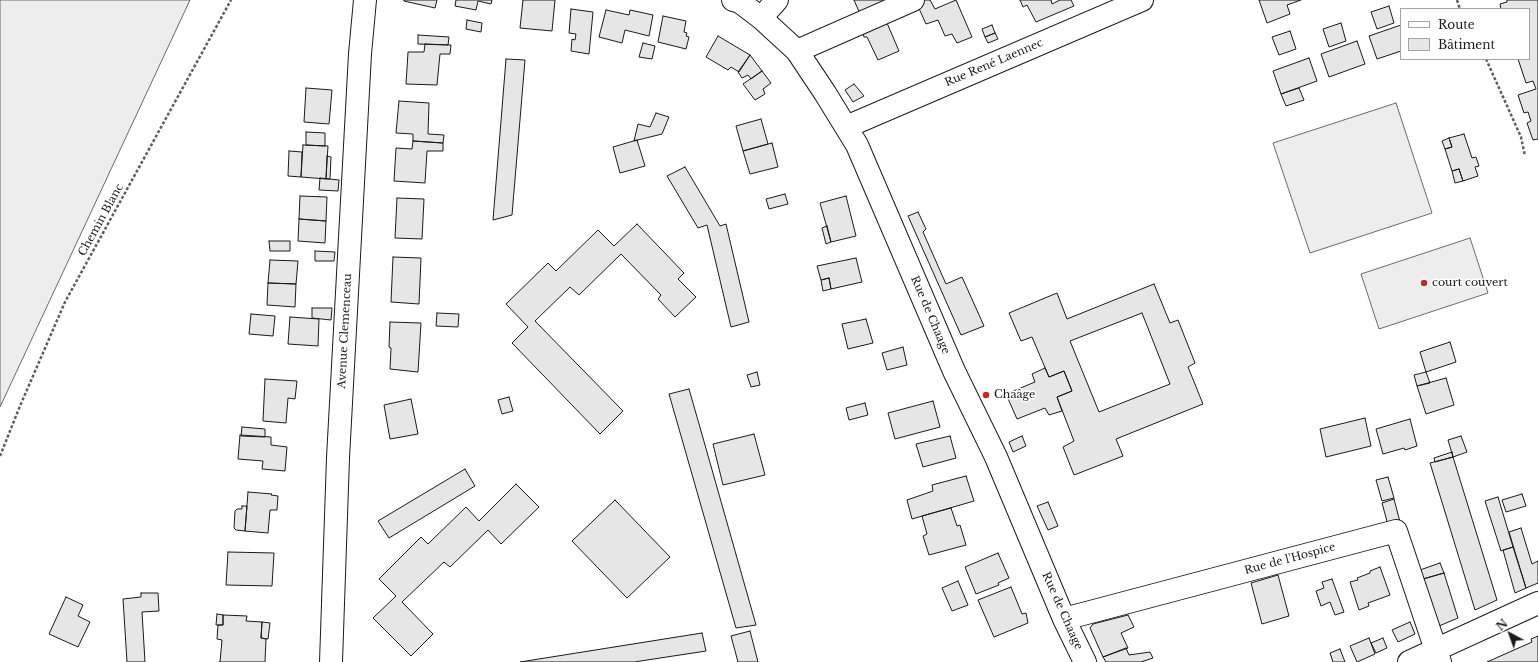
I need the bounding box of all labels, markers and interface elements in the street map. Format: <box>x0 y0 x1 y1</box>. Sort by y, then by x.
legend <box>1400 8 1530 60</box>
text: Route <box>1438 17 1475 32</box>
street label: Rue René Laennec <box>943 36 1045 90</box>
text: Bâtiment <box>1438 37 1495 52</box>
street label: Chemin Blanc <box>76 182 126 258</box>
street label: Avenue Clemenceau <box>335 273 355 389</box>
street label: Rue de Chaage <box>908 274 952 356</box>
place label: court couvert <box>1432 276 1508 290</box>
marker: court couvert <box>1419 278 1429 288</box>
place label: Chaâge <box>994 388 1035 402</box>
marker: Chaâge <box>981 390 991 400</box>
street label: Rue de l'Hospice <box>1243 540 1337 578</box>
street label: Rue de Chaage <box>1039 570 1085 652</box>
north arrow <box>1490 614 1530 654</box>
text: N <box>1494 616 1511 634</box>

